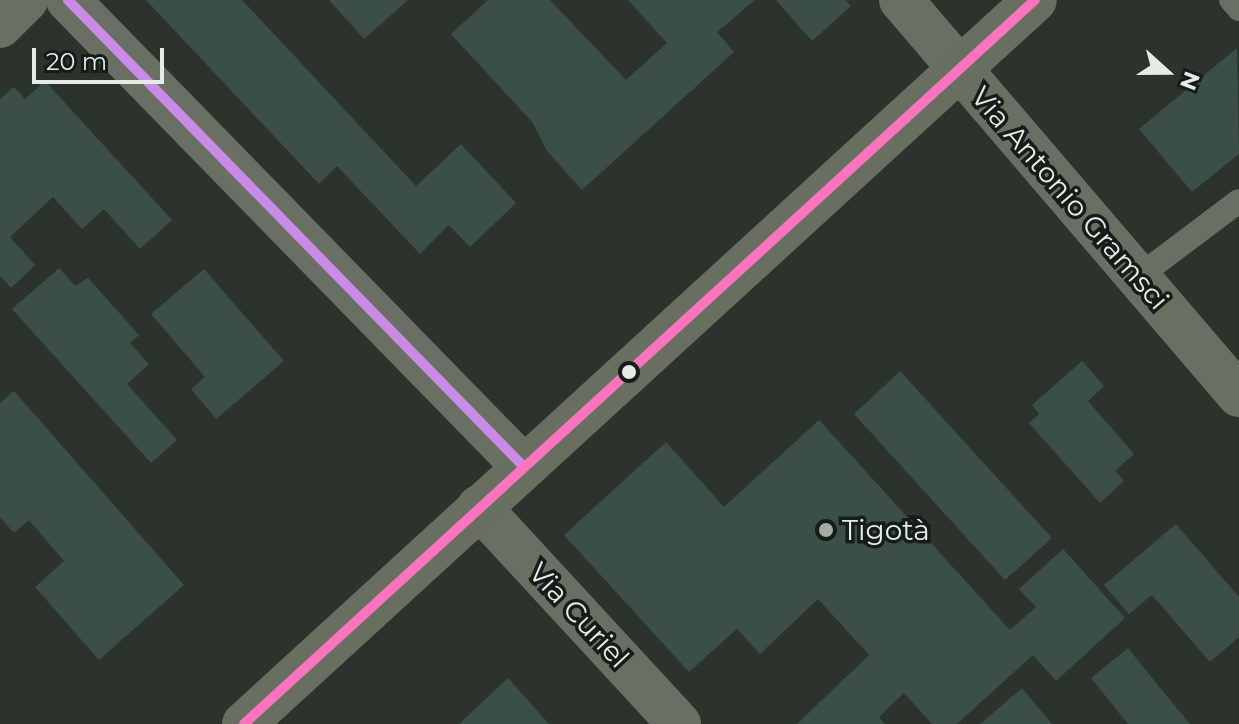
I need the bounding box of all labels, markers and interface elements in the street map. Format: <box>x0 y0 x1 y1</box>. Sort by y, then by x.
scale bar <box>36 32 168 82</box>
north arrow <box>1127 32 1207 112</box>
text: 20 m <box>46 47 107 76</box>
text: N <box>1174 68 1206 94</box>
street label: Via Antonio Gramsci <box>964 80 1176 316</box>
unlabelled marker <box>621 364 637 380</box>
place label: Tigotà <box>842 513 930 547</box>
marker: Tigotà <box>817 521 835 539</box>
street label: Via Curiel <box>522 555 636 675</box>

